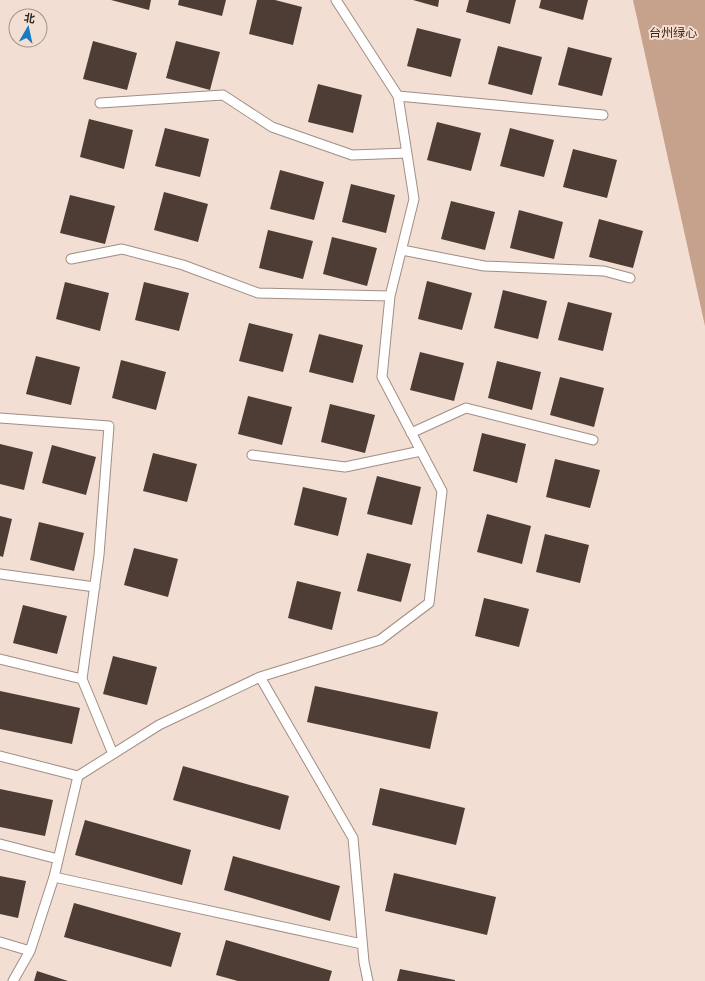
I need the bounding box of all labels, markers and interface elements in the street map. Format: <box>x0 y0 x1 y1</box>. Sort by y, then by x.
north arrow <box>8 8 48 48</box>
text: 北 <box>23 10 36 26</box>
park label: 台州绿心 <box>649 25 697 40</box>

